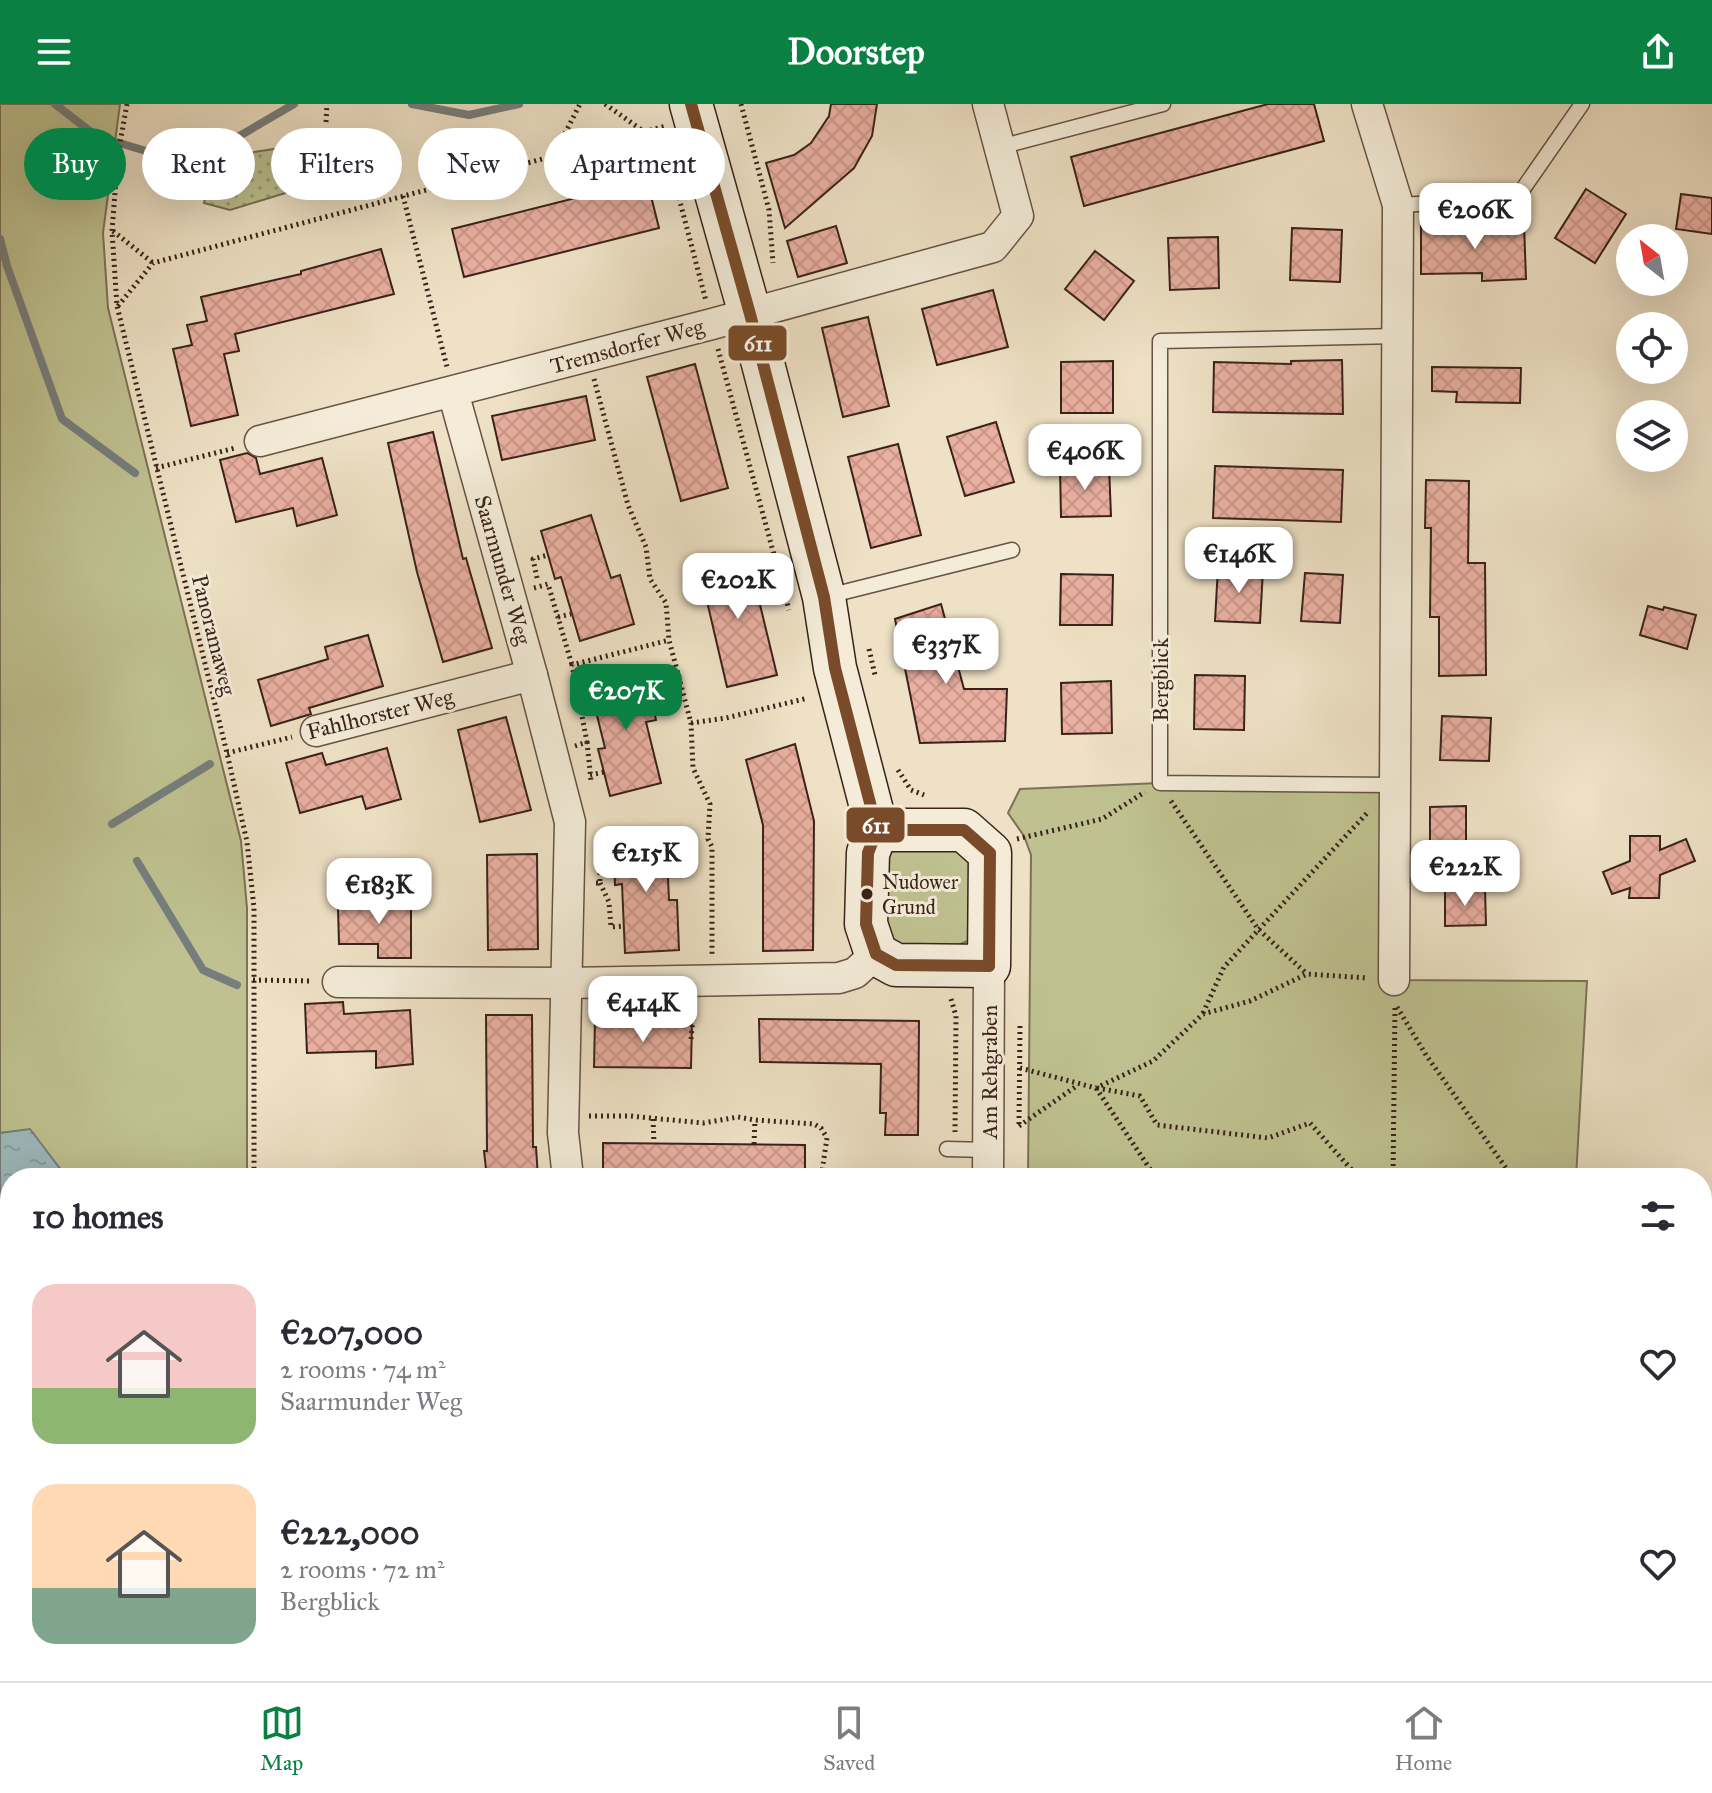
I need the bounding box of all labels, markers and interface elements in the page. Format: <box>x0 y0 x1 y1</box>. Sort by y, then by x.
icon: menu <box>32 30 76 74</box>
text: Doorstep <box>787 30 925 74</box>
icon: share <box>1636 30 1680 74</box>
chip: Buy <box>24 128 126 200</box>
chip: Rent <box>142 128 255 200</box>
chip: Filters <box>271 128 402 200</box>
chip: New <box>418 128 528 200</box>
chip: Apartment <box>544 128 725 200</box>
pin: €206K <box>1419 183 1531 251</box>
text: €206K <box>1437 193 1513 225</box>
north arrow <box>1616 224 1688 296</box>
map controls <box>1616 224 1688 472</box>
street label: Tremsdorfer Weg <box>547 312 707 379</box>
button: locate <box>1616 312 1688 384</box>
line badge: 611 <box>727 324 788 362</box>
text: 611 <box>744 330 773 357</box>
button: layers <box>1616 400 1688 472</box>
pin: €406K <box>1029 424 1141 492</box>
text: €406K <box>1046 434 1124 466</box>
street label: Saarmunder Weg <box>469 492 537 648</box>
pin: €146K <box>1183 527 1295 595</box>
text: €146K <box>1203 537 1275 569</box>
pin: €202K <box>682 553 794 621</box>
text: €202K <box>701 563 776 595</box>
street label: Panoramaweg <box>186 572 242 699</box>
pin: €337K <box>890 618 1002 686</box>
text: €337K <box>912 628 980 660</box>
street label: Bergblick <box>1147 637 1174 722</box>
pin: €207K <box>570 664 682 732</box>
text: €207K <box>588 674 664 706</box>
street label: Fahlhorster Weg <box>304 683 457 745</box>
line badge: 611 <box>845 806 906 844</box>
text: 611 <box>862 812 891 839</box>
pin: €215K <box>590 826 702 894</box>
text: €215K <box>611 836 681 868</box>
pin: €222K <box>1409 840 1521 908</box>
text: €222K <box>1429 850 1501 882</box>
pin: €183K <box>323 858 435 926</box>
text: €183K <box>345 868 413 900</box>
place label: Nudower Grund <box>882 870 959 919</box>
marker: Nudower Grund <box>859 886 875 902</box>
pin: €414K <box>587 976 699 1044</box>
text: €414K <box>606 986 680 1018</box>
street label: Am Rehgraben <box>976 1005 1003 1140</box>
icon: filters <box>1636 1194 1680 1238</box>
text: 10 homes <box>32 1196 163 1237</box>
text: €207,000 <box>280 1312 423 1353</box>
icon: home <box>96 1316 192 1412</box>
icon: heart <box>1636 1342 1680 1386</box>
text: 2 rooms · 74 m² <box>280 1353 446 1385</box>
text: Saarmunder Weg <box>280 1385 462 1417</box>
text: €222,000 <box>280 1512 420 1553</box>
icon: home <box>96 1516 192 1612</box>
icon: heart <box>1636 1542 1680 1586</box>
text: 2 rooms · 72 m² <box>280 1553 444 1585</box>
text: Bergblick <box>280 1585 380 1617</box>
tab: Map <box>260 1701 304 1776</box>
tab: Saved <box>823 1701 875 1776</box>
tab: Home <box>1395 1701 1452 1776</box>

